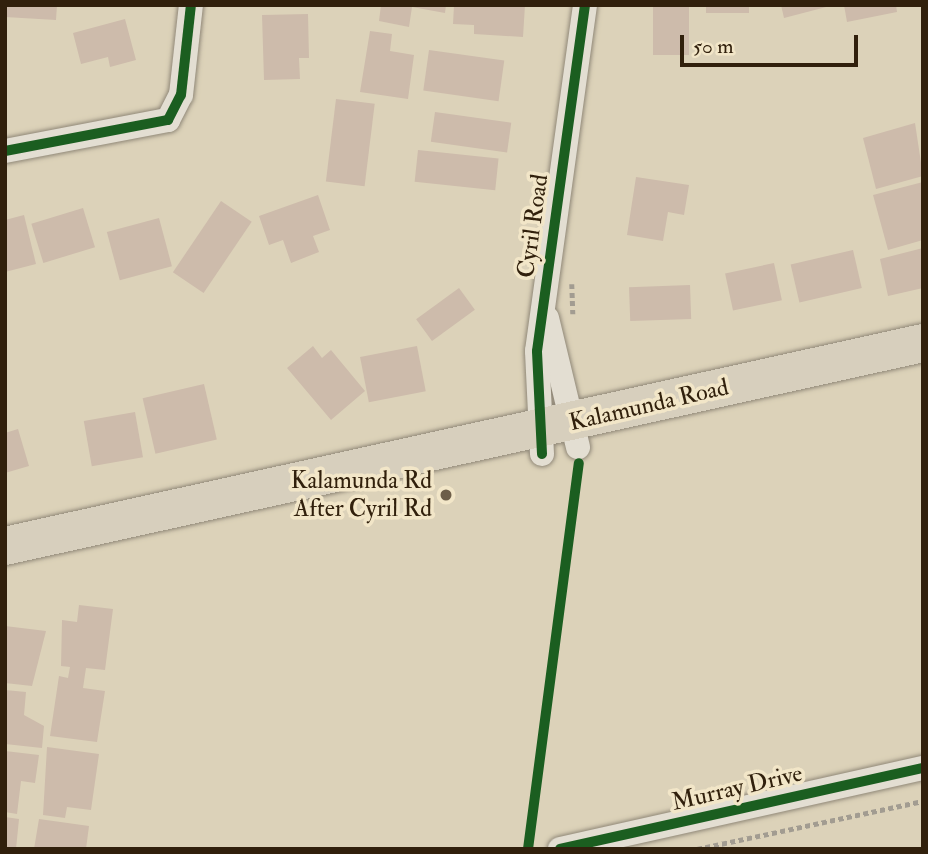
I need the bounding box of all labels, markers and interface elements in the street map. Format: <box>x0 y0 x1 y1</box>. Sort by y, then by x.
scale bar <box>683 21 862 65</box>
text: 50 m <box>693 33 734 60</box>
street label: Cyril Road <box>511 172 555 280</box>
street label: Kalamunda Road <box>566 373 732 437</box>
place label: Kalamunda Rd After Cyril Rd <box>291 467 432 523</box>
marker: Kalamunda Rd After Cyril Rd <box>438 487 454 503</box>
street label: Murray Drive <box>669 759 805 817</box>

